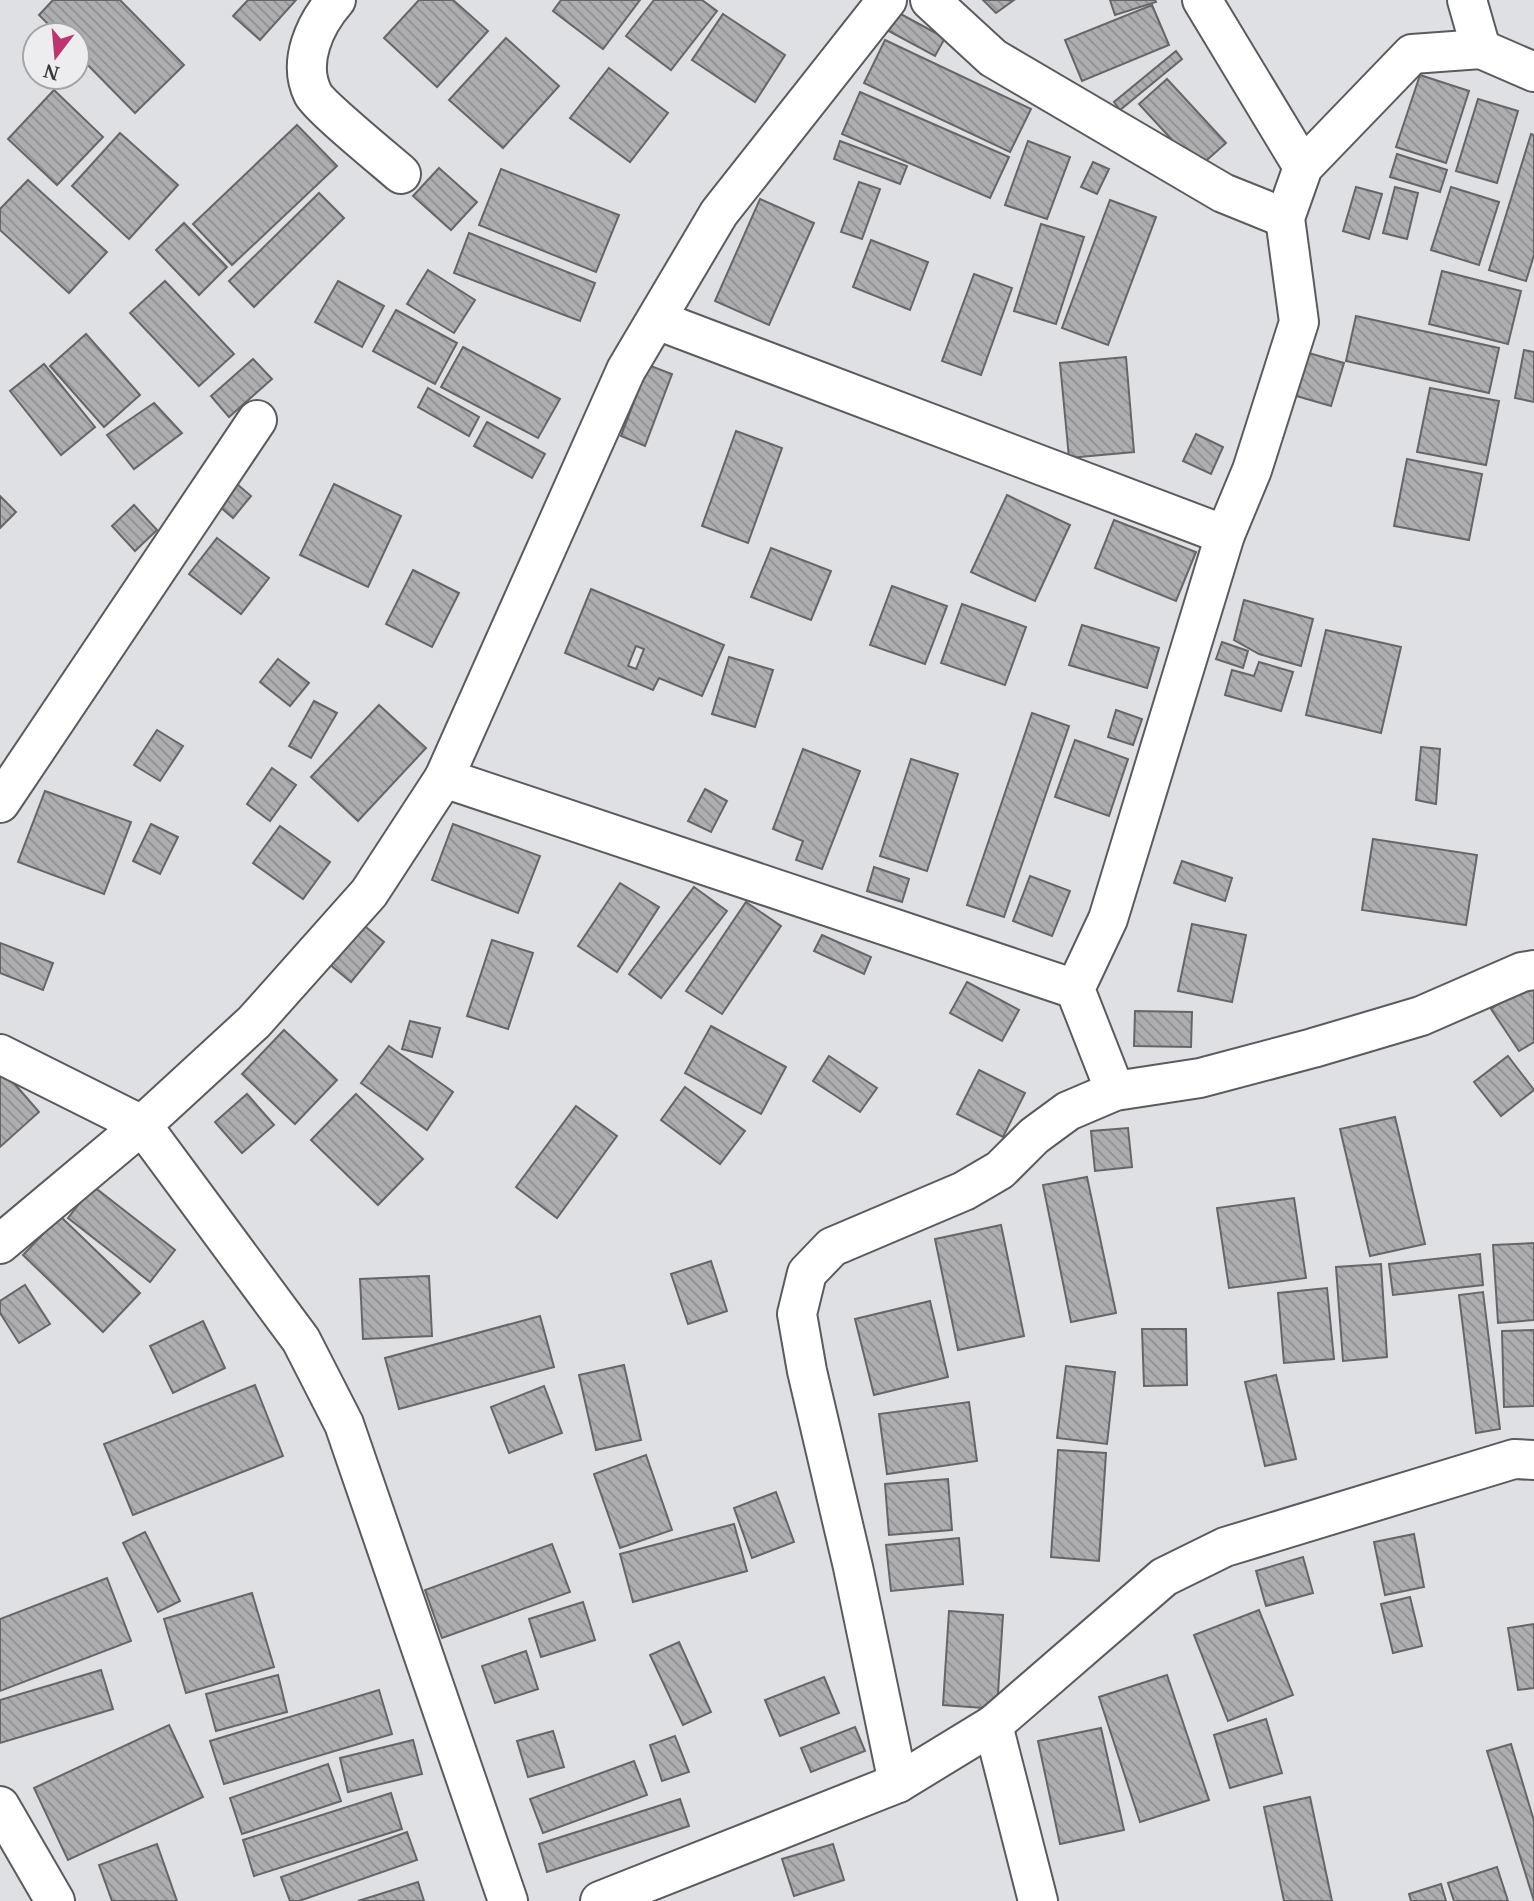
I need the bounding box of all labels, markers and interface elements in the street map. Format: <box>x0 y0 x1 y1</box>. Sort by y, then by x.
north arrow <box>21 21 91 91</box>
text: N <box>41 58 62 87</box>

